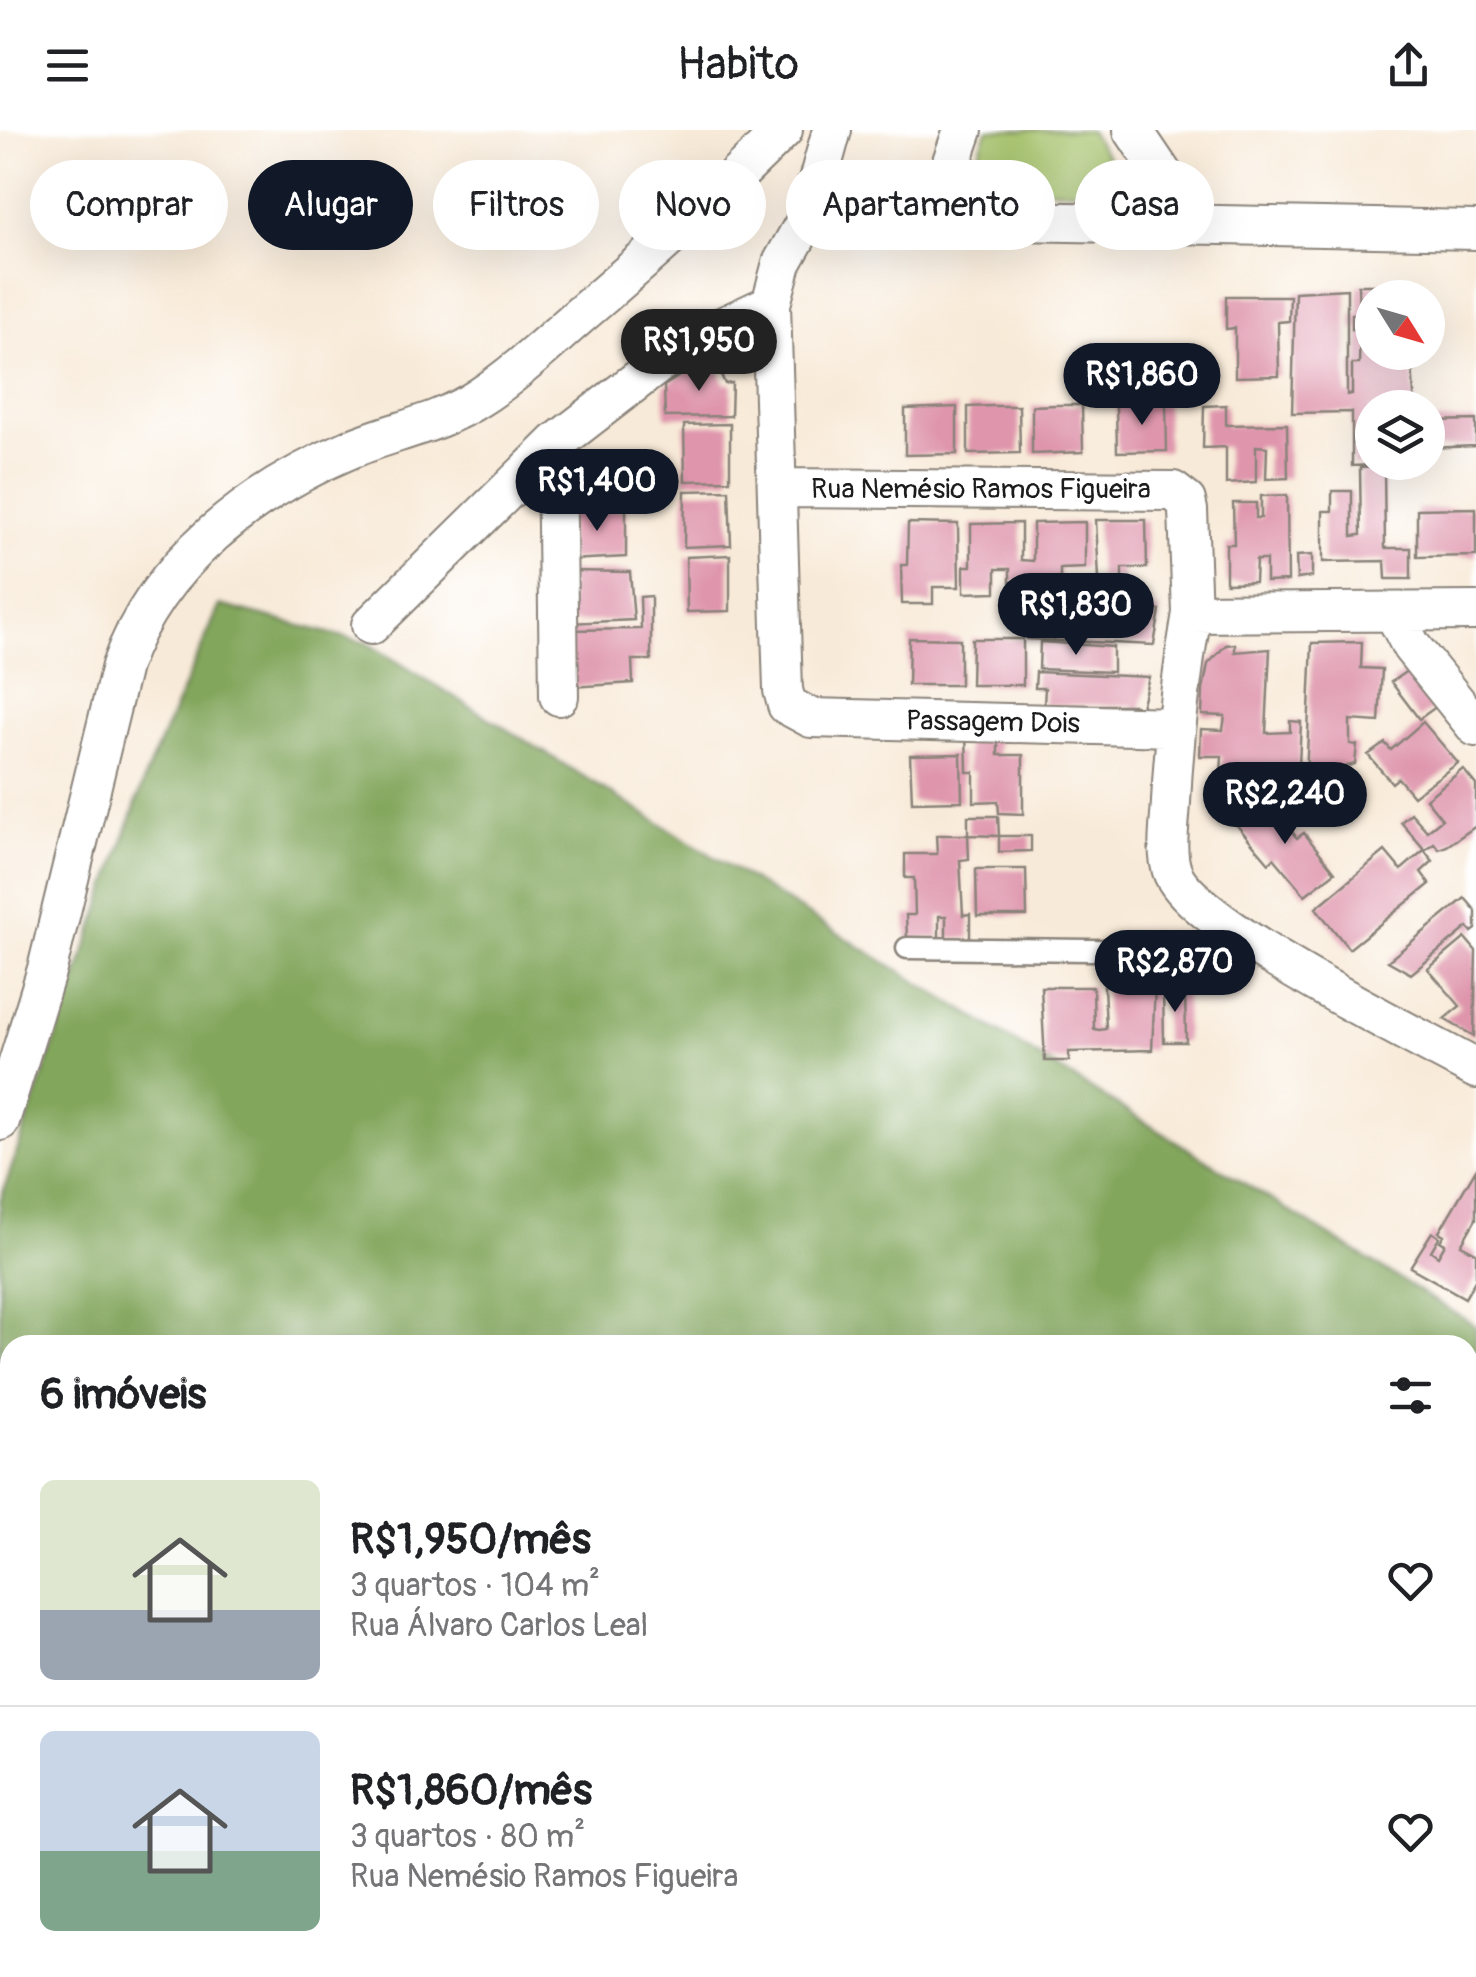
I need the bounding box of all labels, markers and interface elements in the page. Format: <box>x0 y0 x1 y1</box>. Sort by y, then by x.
text: Habito <box>677 37 799 93</box>
icon: menu <box>40 38 95 93</box>
icon: share <box>1381 38 1436 93</box>
chip: Comprar <box>30 160 228 250</box>
chip: Alugar <box>248 160 413 250</box>
chip: Filtros <box>433 160 599 250</box>
chip: Novo <box>619 160 766 250</box>
chip: Apartamento <box>786 160 1055 250</box>
chip: Casa <box>1075 160 1214 250</box>
north arrow <box>1355 280 1445 370</box>
map controls <box>1355 280 1445 480</box>
pin: R$1,950 <box>607 309 791 394</box>
text: R$1,950 <box>643 321 755 361</box>
pin: R$1,860 <box>1050 343 1234 428</box>
text: R$1,860 <box>1085 355 1199 395</box>
button: layers <box>1355 390 1445 480</box>
pin: R$1,400 <box>505 449 689 534</box>
text: R$1,400 <box>538 461 656 501</box>
street label: Rua Nemésio Ramos Figueira <box>811 472 1151 507</box>
pin: R$1,830 <box>984 573 1168 658</box>
text: R$1,830 <box>1020 585 1132 625</box>
street label: Passagem Dois <box>906 703 1081 742</box>
pin: R$2,240 <box>1193 762 1377 847</box>
text: R$2,240 <box>1225 774 1345 814</box>
pin: R$2,870 <box>1083 930 1267 1015</box>
text: R$2,870 <box>1117 942 1233 982</box>
icon: filters <box>1383 1368 1438 1423</box>
text: 6 imóveis <box>40 1369 206 1421</box>
text: R$1,950/mês <box>350 1514 591 1566</box>
icon: home <box>120 1520 240 1640</box>
icon: heart <box>1383 1553 1438 1608</box>
text: 3 quartos · 104 m² <box>350 1566 600 1606</box>
text: Rua Álvaro Carlos Leal <box>350 1606 648 1646</box>
text: R$1,860/mês <box>350 1765 592 1817</box>
icon: home <box>120 1771 240 1891</box>
icon: heart <box>1383 1804 1438 1859</box>
text: 3 quartos · 80 m² <box>350 1817 585 1857</box>
text: Rua Nemésio Ramos Figueira <box>350 1857 738 1897</box>

